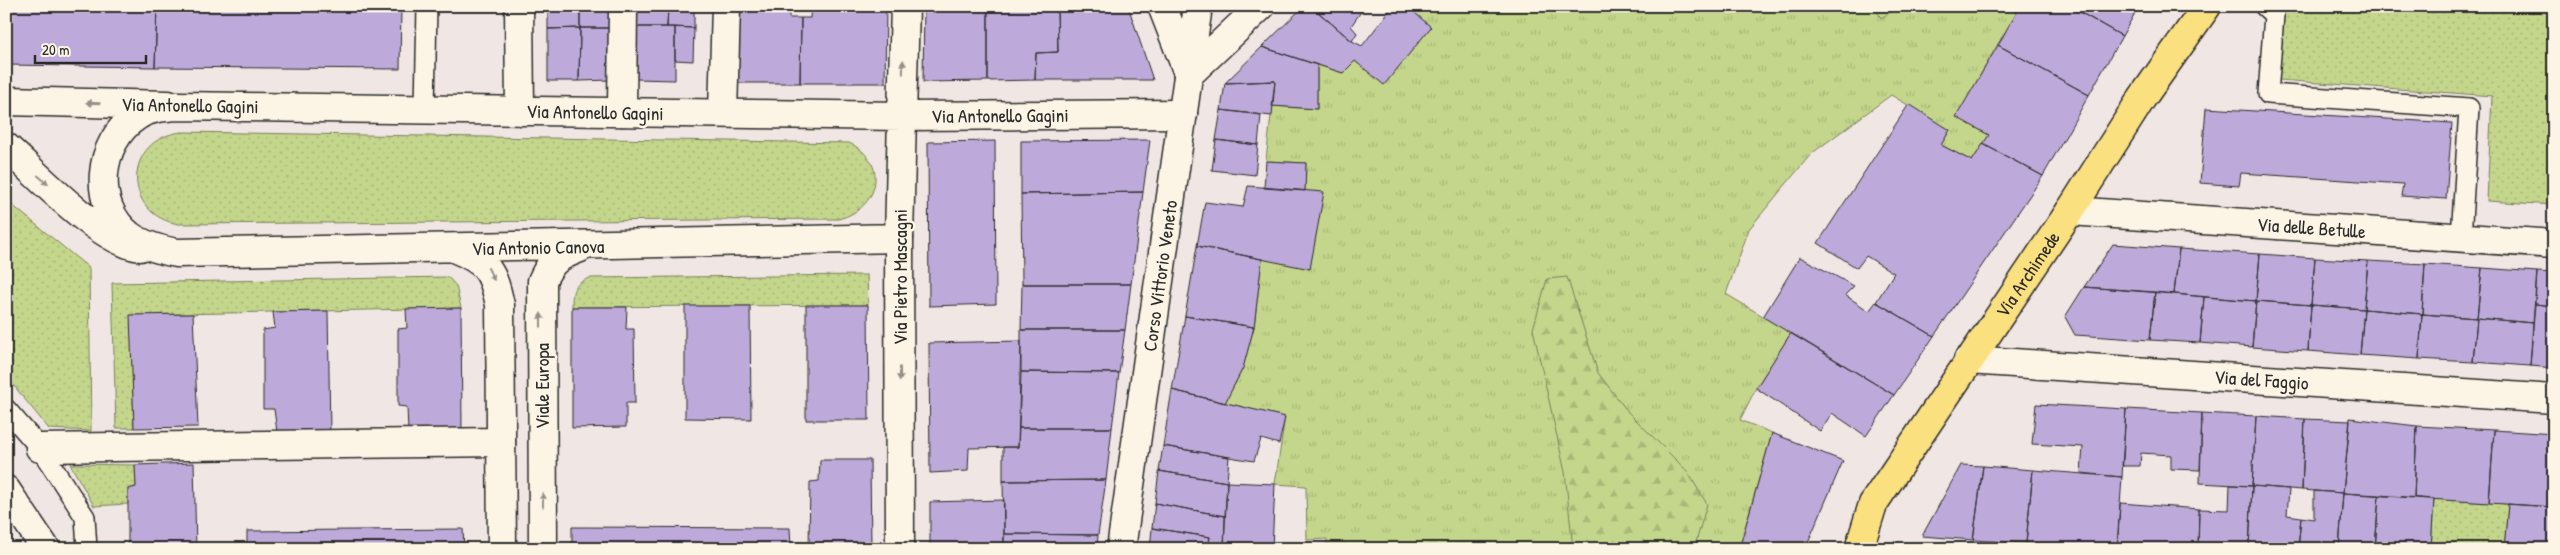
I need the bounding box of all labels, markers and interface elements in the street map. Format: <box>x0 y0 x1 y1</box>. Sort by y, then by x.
scale bar <box>35 32 146 64</box>
text: 20 m <box>42 39 69 60</box>
one-way arrow <box>899 59 907 75</box>
street label: Via Antonello Gagini <box>121 91 259 119</box>
street label: Via Antonello Gagini <box>526 98 664 126</box>
one-way arrow <box>85 99 101 107</box>
street label: Via Antonello Gagini <box>931 102 1069 129</box>
one-way arrow <box>36 174 49 185</box>
street label: Corso Vittorio Veneto <box>1136 198 1183 353</box>
street label: Via Pietro Mascagni <box>887 209 913 345</box>
street label: Via delle Betulle <box>2256 211 2367 244</box>
street label: Via Archimede <box>1989 226 2066 322</box>
street label: Via Antonio Canova <box>471 233 605 261</box>
one-way arrow <box>487 267 495 281</box>
one-way arrow <box>537 312 545 328</box>
street label: Viale Europa <box>529 342 555 429</box>
street label: Via del Faggio <box>2213 363 2310 396</box>
one-way arrow <box>896 367 904 383</box>
one-way arrow <box>538 492 546 508</box>

